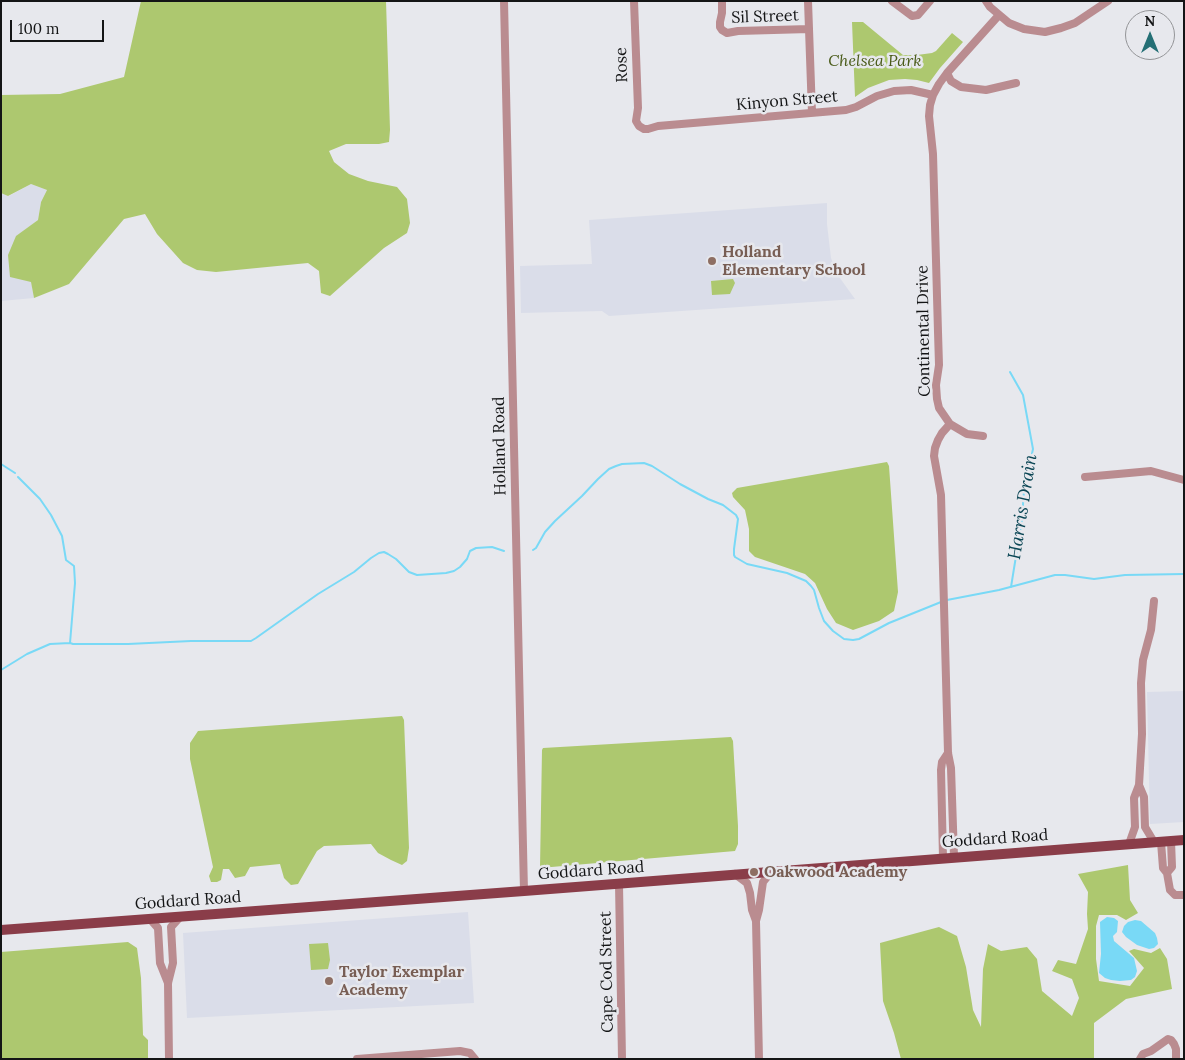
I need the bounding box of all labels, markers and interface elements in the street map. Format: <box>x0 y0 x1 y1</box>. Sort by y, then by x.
street label: Sil Street <box>731 6 799 28</box>
scale bar <box>12 10 106 42</box>
north arrow <box>1125 10 1175 60</box>
text: N <box>1145 12 1155 30</box>
text: 100 m <box>18 19 59 38</box>
street label: Rose <box>612 47 632 83</box>
park label: Chelsea Park <box>828 51 922 71</box>
street label: Kinyon Street <box>735 87 839 115</box>
place label: Holland Elementary School <box>722 242 866 280</box>
marker: Holland Elementary School <box>706 255 718 267</box>
street label: Continental Drive <box>913 265 935 397</box>
street label: Holland Road <box>490 396 510 496</box>
water label: Harris Drain <box>1004 453 1042 561</box>
street label: Goddard Road <box>941 826 1049 852</box>
street label: Goddard Road <box>537 858 645 884</box>
place label: Oakwood Academy <box>764 862 907 882</box>
marker: Oakwood Academy <box>748 866 760 878</box>
street label: Goddard Road <box>134 888 242 914</box>
street label: Cape Cod Street <box>596 911 618 1033</box>
place label: Taylor Exemplar Academy <box>339 962 464 1000</box>
marker: Taylor Exemplar Academy <box>323 975 335 987</box>

